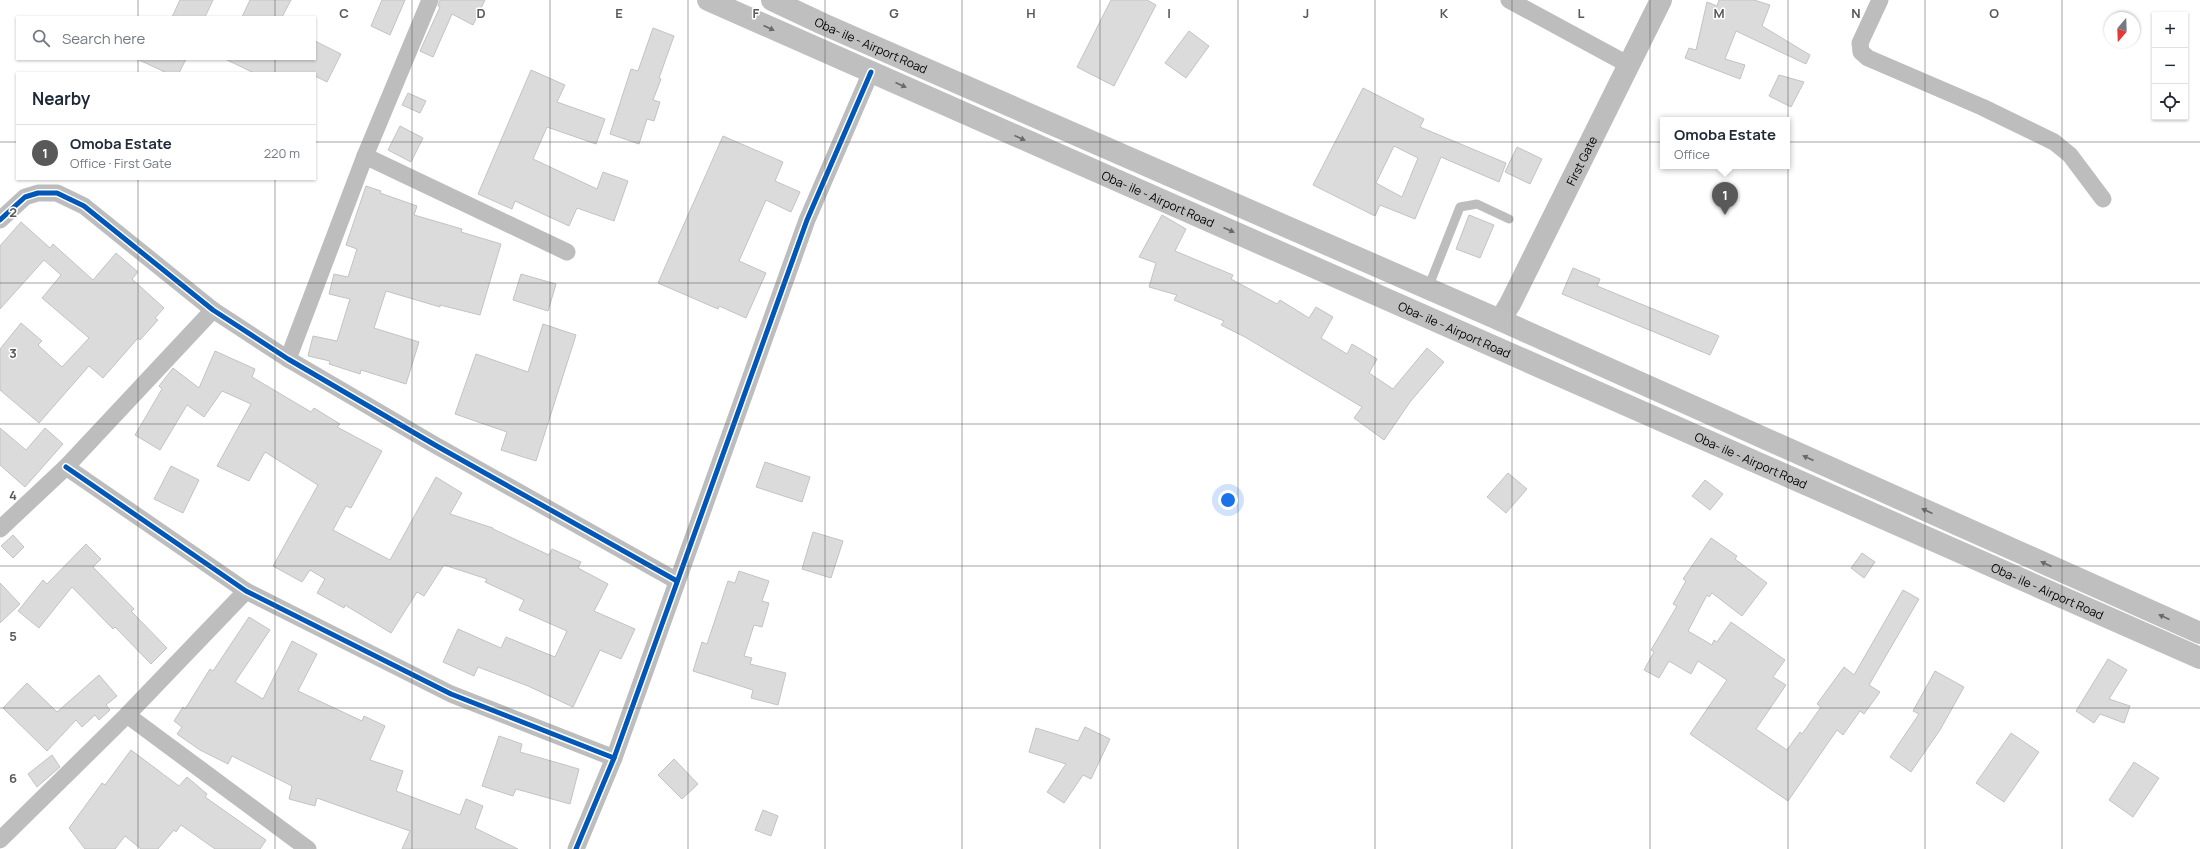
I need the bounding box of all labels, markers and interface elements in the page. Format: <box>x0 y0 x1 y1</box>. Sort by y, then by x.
text: C <box>339 4 349 22</box>
text: D <box>476 4 486 22</box>
text: E <box>615 4 623 22</box>
text: F <box>753 4 760 22</box>
text: G <box>889 4 899 22</box>
text: H <box>1026 4 1036 22</box>
text: I <box>1167 4 1171 22</box>
text: J <box>1303 4 1309 22</box>
text: K <box>1440 4 1449 22</box>
text: L <box>1578 4 1585 22</box>
text: M <box>1713 4 1725 22</box>
text: N <box>1851 4 1861 22</box>
text: O <box>1989 4 1999 22</box>
north arrow <box>2104 12 2140 48</box>
map controls <box>2152 12 2188 120</box>
button: + <box>2152 12 2188 48</box>
street label: Oba- ile - Airport Road <box>812 13 930 77</box>
search box <box>16 16 316 60</box>
one-way arrow <box>764 25 775 31</box>
icon: search <box>30 27 52 49</box>
text: Search here <box>62 28 145 49</box>
button: − <box>2152 48 2188 84</box>
one-way arrow <box>896 82 907 88</box>
button: locate <box>2152 84 2188 120</box>
text: Nearby <box>32 87 90 110</box>
popup <box>1660 117 1790 169</box>
text: Omoba Estate <box>1674 124 1776 145</box>
text: Omoba Estate <box>70 133 172 154</box>
street label: First Gate <box>1562 133 1601 188</box>
one-way arrow <box>1015 135 1027 141</box>
text: 1 <box>42 144 48 162</box>
text: 220 m <box>264 144 300 162</box>
text: Office <box>1674 145 1710 163</box>
text: Office · First Gate <box>70 154 172 172</box>
street label: Oba- ile - Airport Road <box>1099 166 1217 231</box>
pin: 1 <box>1712 182 1738 215</box>
text: 2 <box>9 203 17 221</box>
one-way arrow <box>1223 227 1234 233</box>
street label: Oba- ile - Airport Road <box>1396 297 1514 362</box>
text: 3 <box>9 344 17 362</box>
street label: Oba- ile - Airport Road <box>1692 428 1810 492</box>
one-way arrow <box>1803 455 1814 461</box>
text: 4 <box>9 486 17 504</box>
your location <box>1218 490 1238 510</box>
one-way arrow <box>1921 508 1932 514</box>
street label: Oba- ile - Airport Road <box>1989 558 2106 623</box>
one-way arrow <box>2040 561 2051 567</box>
one-way arrow <box>2159 614 2170 620</box>
text: 5 <box>9 627 17 645</box>
text: 6 <box>9 769 17 787</box>

